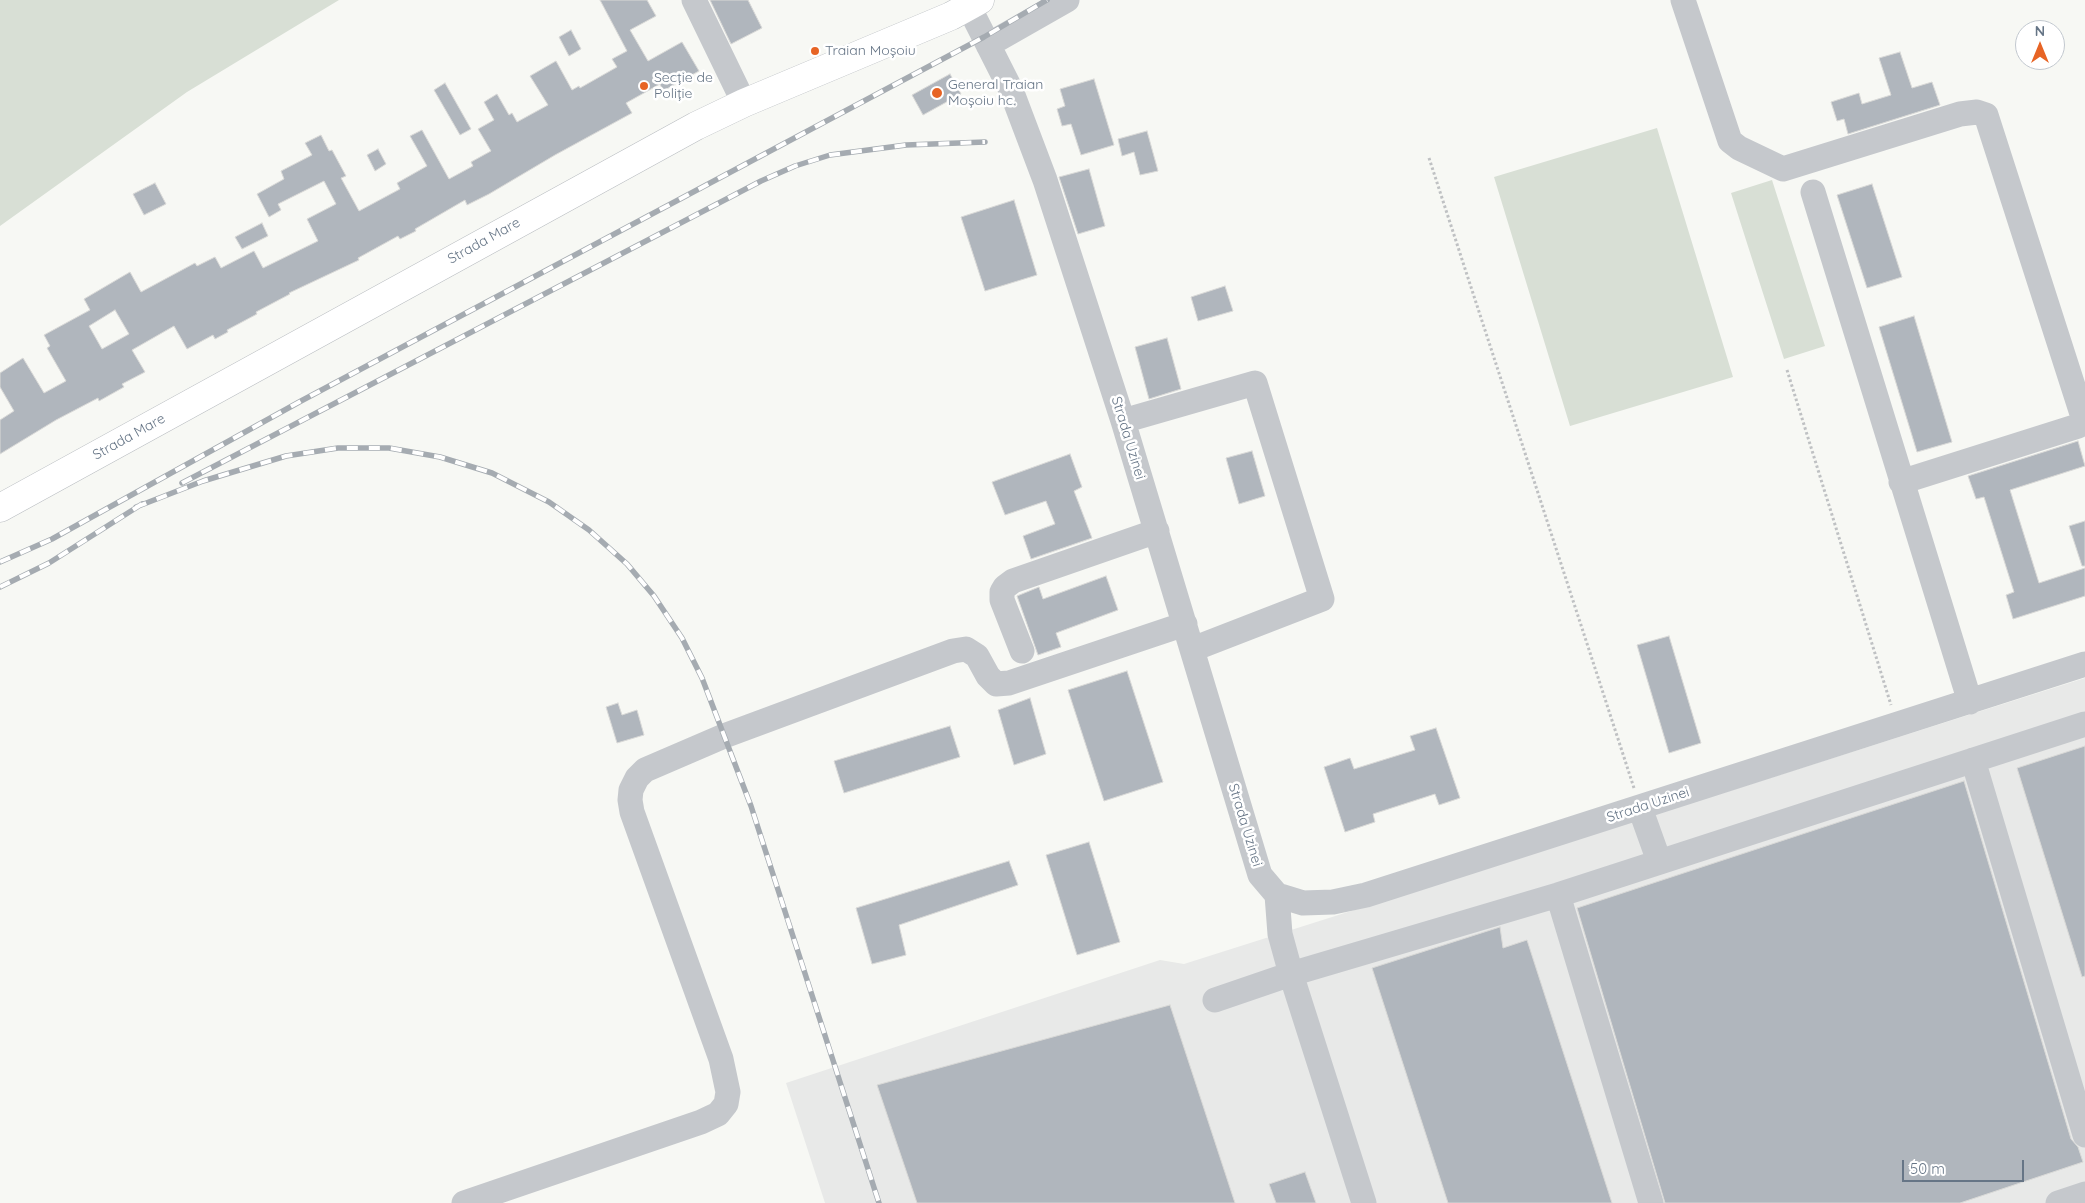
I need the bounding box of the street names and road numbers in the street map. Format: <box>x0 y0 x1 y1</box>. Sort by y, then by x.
street label: Strada Mare <box>445 214 523 268</box>
street label: Strada Uzinei <box>1107 395 1149 481</box>
street label: Strada Mare <box>90 410 168 464</box>
street label: Strada Uzinei <box>1224 782 1266 868</box>
street label: Strada Uzinei <box>1605 784 1691 826</box>

